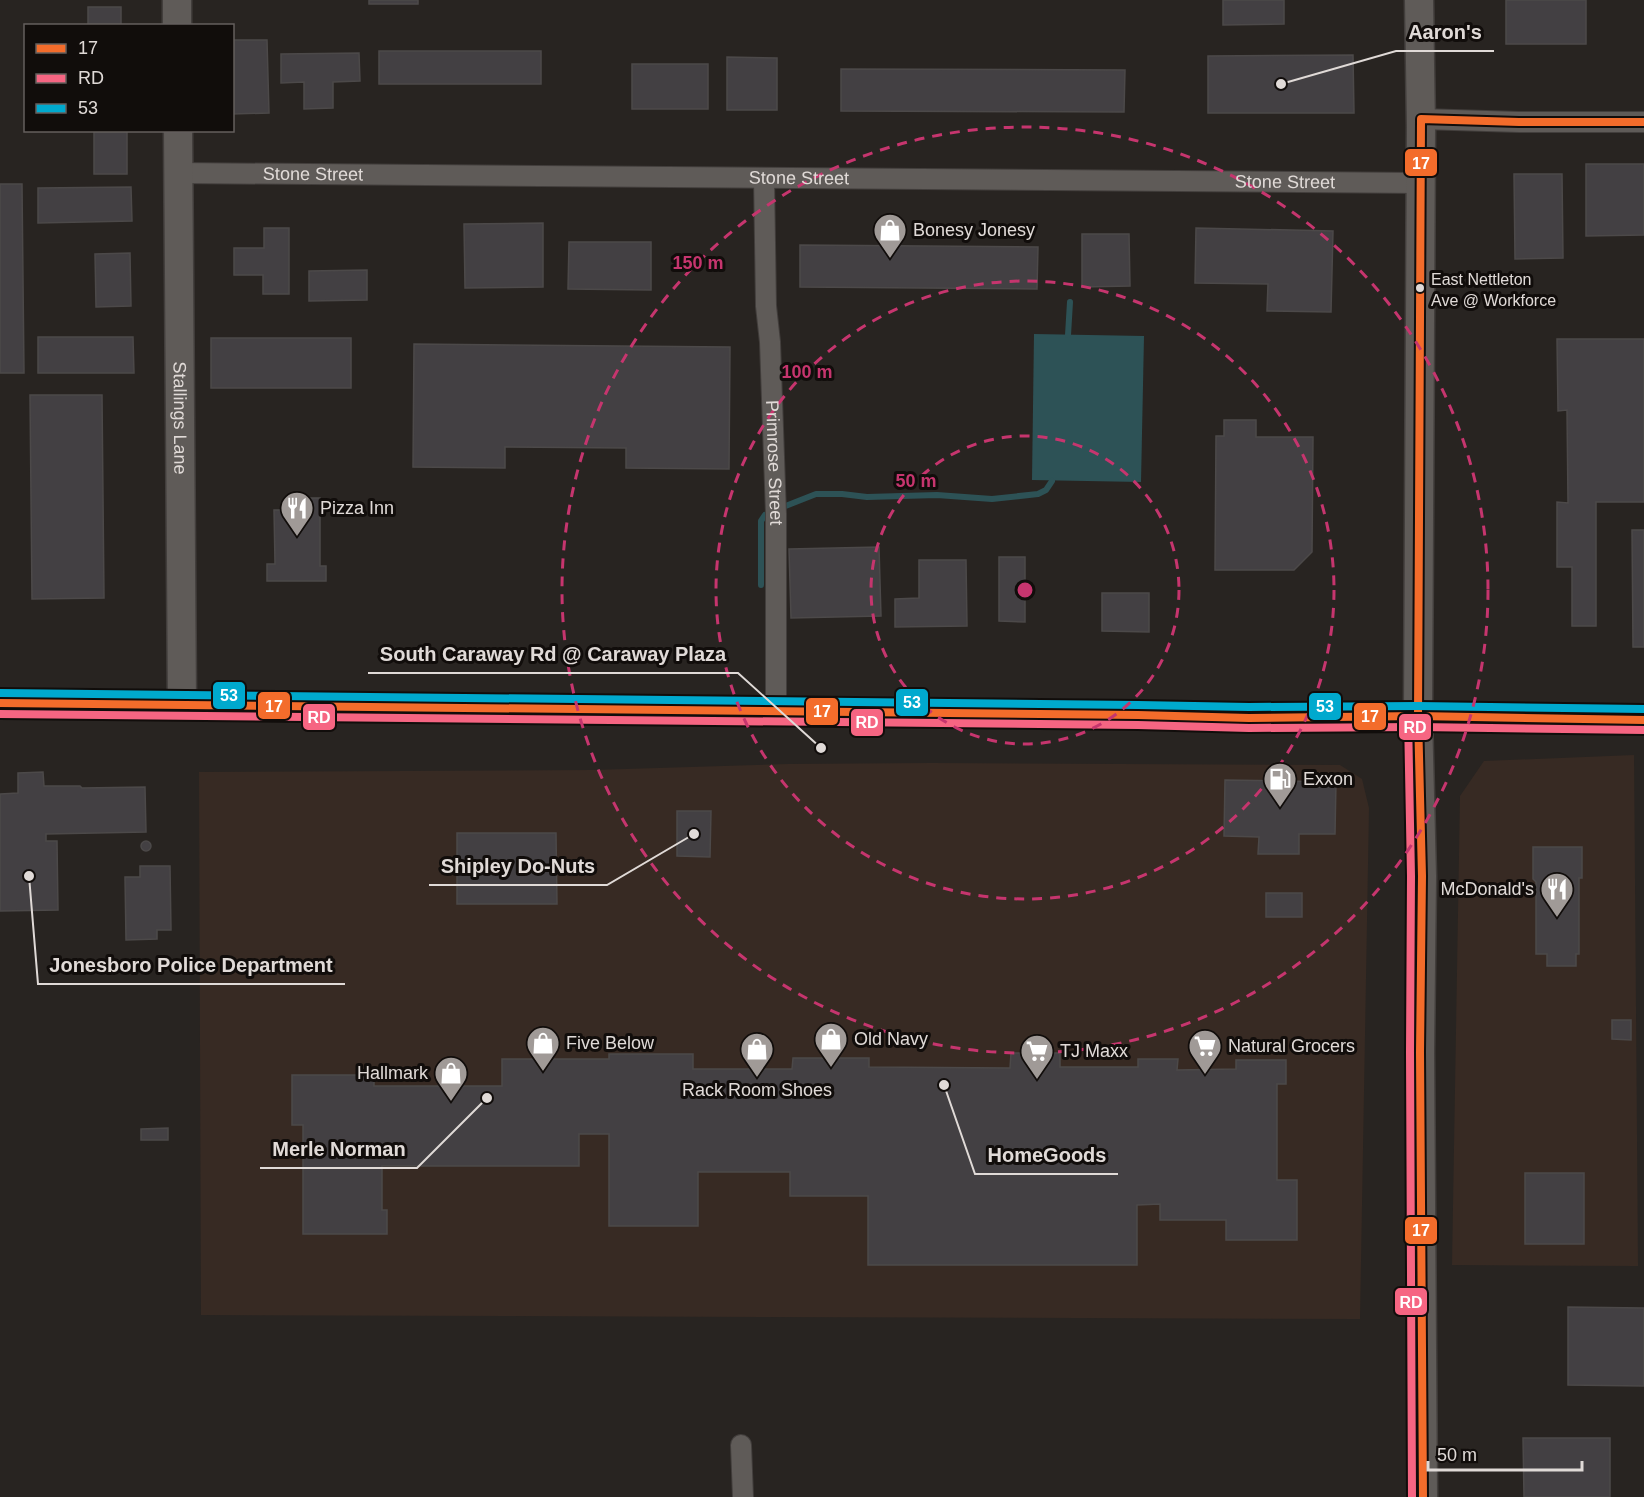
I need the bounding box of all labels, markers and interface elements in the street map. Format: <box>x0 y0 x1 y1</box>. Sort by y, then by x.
callout: Aaron's <box>1396 13 1494 51</box>
text: Aaron's <box>1408 21 1482 43</box>
legend <box>24 24 234 132</box>
text: 17 <box>78 38 98 58</box>
text: RD <box>78 68 104 88</box>
text: 53 <box>78 98 98 118</box>
line badge: 17 <box>1404 148 1438 177</box>
text: 17 <box>1412 155 1430 172</box>
street label: Stone Street <box>263 164 363 184</box>
street label: Stone Street <box>749 168 849 188</box>
street label: Stone Street <box>1235 172 1335 192</box>
shop icon: Bonesy Jonesy <box>872 212 908 259</box>
place label: Bonesy Jonesy <box>913 220 1035 240</box>
text: 150 m <box>672 253 724 273</box>
place label: East Nettleton Ave @ Workforce <box>1431 271 1556 309</box>
marker: East Nettleton Ave @ Workforce <box>1414 282 1426 294</box>
street label: Stallings Lane <box>170 361 190 475</box>
text: 100 m <box>781 362 833 382</box>
street label: Primrose Street <box>762 400 786 525</box>
text: 50 m <box>895 471 937 491</box>
restaurant icon: Pizza Inn <box>279 490 315 537</box>
place label: Pizza Inn <box>320 498 394 518</box>
centre of rings <box>1015 580 1035 600</box>
callout: South Caraway Rd @ Caraway Plaza <box>368 635 738 673</box>
text: South Caraway Rd @ Caraway Plaza <box>380 643 727 665</box>
line badge: 53 <box>212 681 246 710</box>
text: 53 <box>220 687 238 704</box>
line badge: 53 <box>895 688 929 717</box>
line badge: 17 <box>257 691 291 720</box>
line badge: 53 <box>1308 692 1342 721</box>
text: 53 <box>903 694 921 711</box>
line badge: 17 <box>805 697 839 726</box>
text: 17 <box>265 698 283 715</box>
text: 53 <box>1316 698 1334 715</box>
line badge: 17 <box>1353 702 1387 731</box>
line badge: RD <box>302 703 336 731</box>
text: 17 <box>813 703 831 720</box>
line badge: RD <box>850 708 884 737</box>
text: 17 <box>1361 708 1379 725</box>
text: RD <box>307 709 331 726</box>
line badge: RD <box>1398 713 1432 741</box>
text: RD <box>855 714 879 731</box>
text: RD <box>1403 719 1427 736</box>
fuel station icon: Exxon <box>1262 761 1298 808</box>
place label: Exxon <box>1303 769 1353 789</box>
callout: Shipley Do-Nuts <box>429 847 607 885</box>
text: Shipley Do-Nuts <box>441 855 595 877</box>
restaurant icon: McDonald's <box>1539 871 1575 918</box>
place label: McDonald's <box>1441 879 1534 899</box>
callout: Jonesboro Police Department <box>38 946 345 984</box>
text: Jonesboro Police Department <box>49 954 333 976</box>
shop icon: Old Navy <box>813 1021 849 1068</box>
shop icon: Five Below <box>525 1025 561 1072</box>
supermarket icon: Natural Grocers <box>1187 1028 1223 1075</box>
place label: Old Navy <box>854 1029 928 1049</box>
shop icon: Rack Room Shoes <box>739 1031 775 1078</box>
place label: Five Below <box>566 1033 655 1053</box>
supermarket icon: TJ Maxx <box>1019 1033 1055 1080</box>
place label: Natural Grocers <box>1228 1036 1355 1056</box>
place label: TJ Maxx <box>1060 1041 1128 1061</box>
shop icon: Hallmark <box>433 1055 469 1102</box>
place label: Hallmark <box>357 1063 429 1083</box>
place label: Rack Room Shoes <box>682 1080 832 1100</box>
callout: Merle Norman <box>260 1130 417 1168</box>
callout: HomeGoods <box>975 1136 1118 1174</box>
text: Merle Norman <box>272 1138 406 1160</box>
text: HomeGoods <box>988 1144 1106 1166</box>
line badge: 17 <box>1404 1216 1438 1245</box>
text: 17 <box>1412 1222 1430 1239</box>
line badge: RD <box>1394 1287 1428 1316</box>
text: RD <box>1399 1294 1423 1311</box>
scale bar <box>1428 1434 1582 1472</box>
text: 50 m <box>1437 1445 1477 1465</box>

